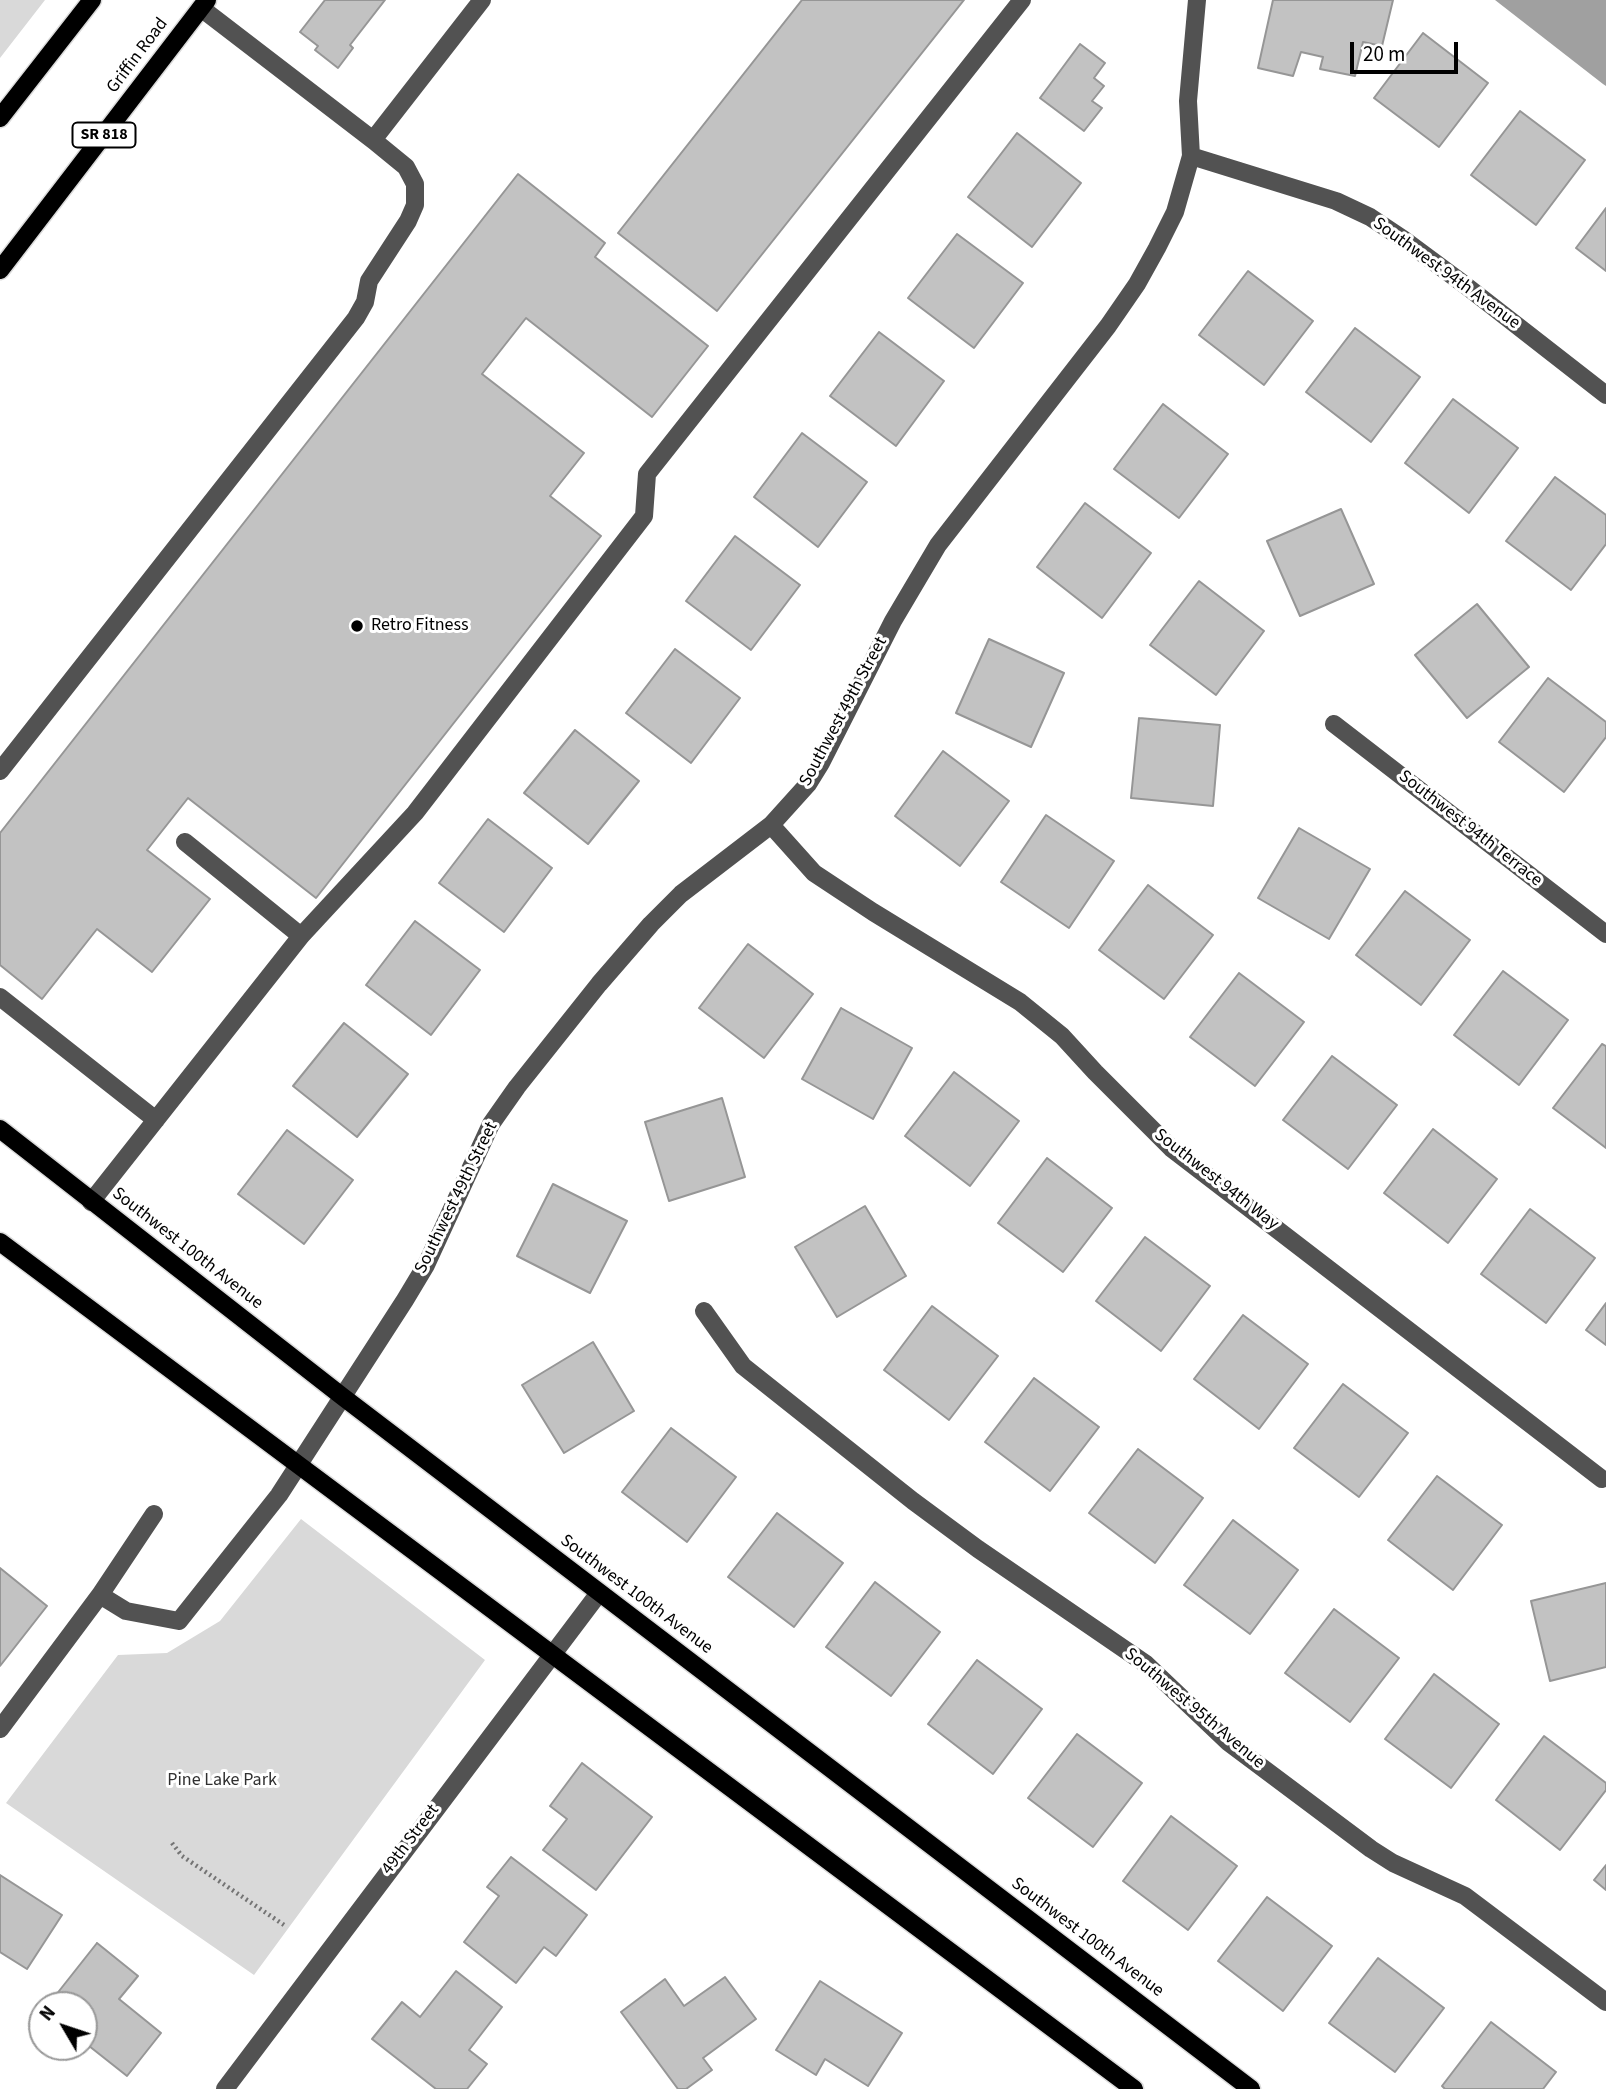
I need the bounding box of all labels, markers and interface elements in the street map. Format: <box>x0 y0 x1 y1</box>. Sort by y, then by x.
street label: Griffin Road <box>103 14 173 98</box>
scale bar <box>1354 28 1462 72</box>
text: 20 m <box>1363 39 1405 69</box>
road number: SR 818 <box>72 122 136 148</box>
street label: Southwest 94th Avenue <box>1368 213 1524 335</box>
place label: Retro Fitness <box>371 615 469 637</box>
marker: Retro Fitness <box>349 618 365 634</box>
street label: Southwest 49th Street <box>795 634 893 790</box>
street label: Southwest 94th Terrace <box>1394 766 1546 892</box>
street label: Southwest 49th Street <box>411 1119 503 1277</box>
street label: Southwest 94th Way <box>1149 1125 1283 1235</box>
street label: Southwest 100th Avenue <box>107 1183 267 1315</box>
street label: Southwest 100th Avenue <box>555 1531 717 1659</box>
street label: Southwest 95th Avenue <box>1119 1644 1269 1774</box>
park label: Pine Lake Park <box>167 1770 277 1792</box>
street label: 49th Street <box>378 1801 444 1879</box>
street label: Southwest 100th Avenue <box>1006 1874 1168 2002</box>
north arrow <box>28 1991 98 2061</box>
text: N <box>33 2000 62 2027</box>

